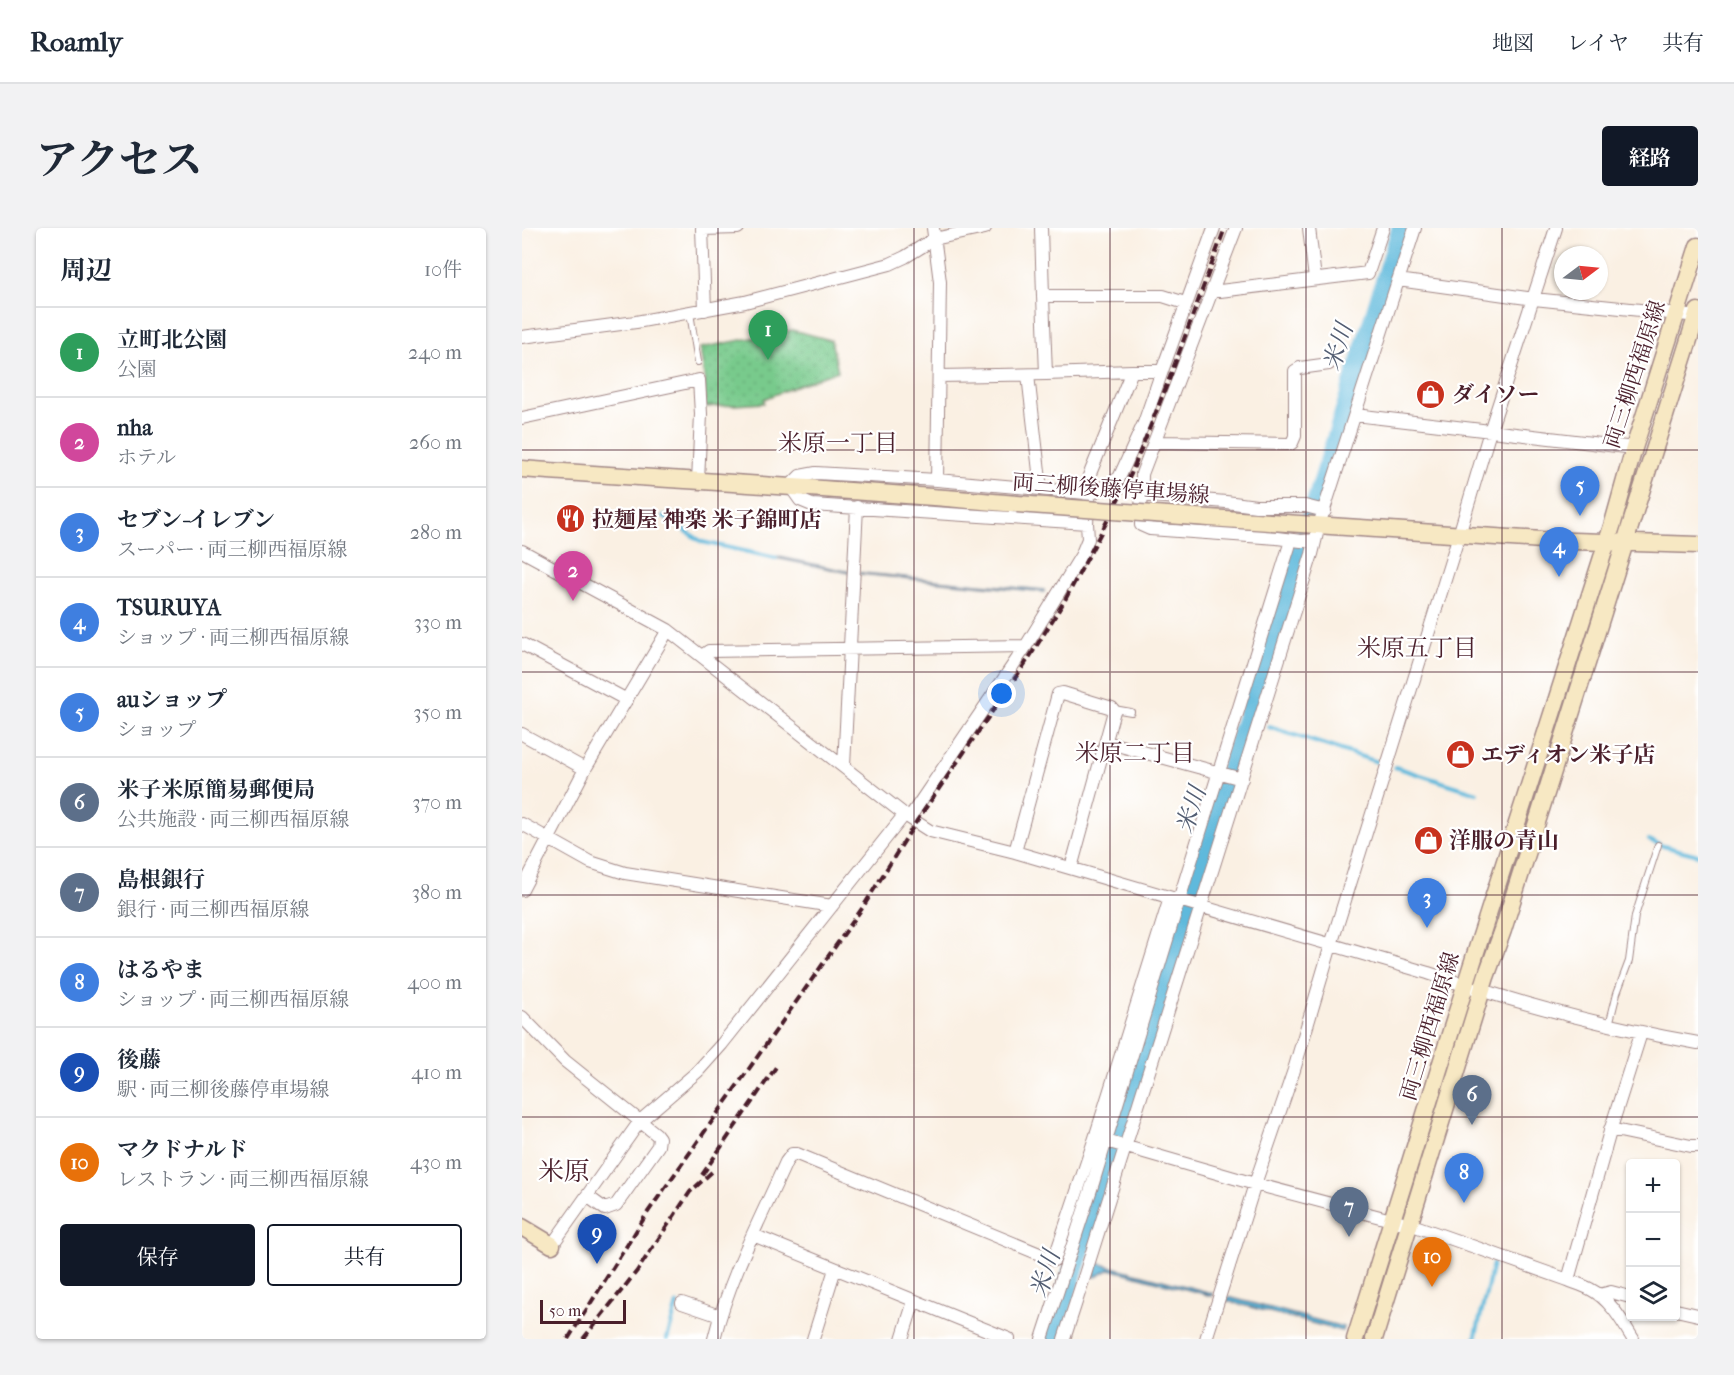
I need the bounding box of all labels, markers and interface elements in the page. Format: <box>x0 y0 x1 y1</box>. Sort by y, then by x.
text: Roamly <box>30 25 122 58</box>
text: 地図 <box>1492 31 1534 55</box>
text: レイヤ <box>1567 31 1629 55</box>
text: 共有 <box>1662 31 1704 55</box>
button: 経路 <box>1602 126 1698 186</box>
text: アクセス <box>36 136 203 185</box>
north arrow <box>1554 246 1608 300</box>
text: 周辺 <box>60 255 112 286</box>
text: 10件 <box>424 258 462 281</box>
street label: 両三柳西福原線 <box>1599 297 1671 452</box>
pin: 1 <box>748 310 788 360</box>
water label: 米川 <box>1317 317 1360 374</box>
text: 立町北公園 <box>117 327 227 353</box>
text: 1 <box>76 341 83 364</box>
text: 240 m <box>408 341 462 364</box>
text: 公園 <box>117 358 157 381</box>
shop icon: ダイソー <box>1415 378 1447 410</box>
place label: ダイソー <box>1452 382 1540 408</box>
text: nha <box>117 415 152 441</box>
district label: 米原一丁目 <box>778 429 898 457</box>
text: 2 <box>74 431 85 454</box>
text: 260 m <box>409 431 462 454</box>
text: ホテル <box>117 446 176 469</box>
pin: 5 <box>1560 466 1600 516</box>
street label: 両三柳後藤停車場線 <box>1011 469 1211 509</box>
restaurant icon: 拉麺屋 神楽 米子錦町店 <box>555 503 587 535</box>
text: セブン-イレブン <box>117 507 275 533</box>
place label: 拉麺屋 神楽 米子錦町店 <box>592 507 821 533</box>
text: 3 <box>75 521 84 544</box>
text: 280 m <box>410 521 462 544</box>
pin: 4 <box>1540 528 1578 577</box>
text: スーパー · 両三柳西福原線 <box>117 538 348 561</box>
pin: 2 <box>554 552 592 601</box>
text: TSURUYA <box>117 595 221 621</box>
text: 4 <box>74 611 85 634</box>
text: 330 m <box>414 611 462 634</box>
text: ショップ · 両三柳西福原線 <box>117 626 349 649</box>
district label: 米原五丁目 <box>1357 634 1477 662</box>
your location <box>987 679 1016 708</box>
text: auショップ <box>117 687 227 713</box>
text: 5 <box>75 701 84 724</box>
text: 350 m <box>413 701 462 724</box>
text: ショップ <box>117 718 197 741</box>
shop icon: エディオン米子店 <box>1444 738 1476 770</box>
district label: 米原二丁目 <box>1075 739 1195 767</box>
place label: エディオン米子店 <box>1481 742 1655 768</box>
text: 米子米原簡易郵便局 <box>117 777 315 803</box>
water label: 米川 <box>1170 780 1213 837</box>
text: 6 <box>74 791 85 814</box>
text: 370 m <box>412 791 462 814</box>
text: 公共施設 · 両三柳西福原線 <box>117 808 350 831</box>
shop icon: 洋服の青山 <box>1412 824 1444 856</box>
place label: 洋服の青山 <box>1449 828 1559 854</box>
text: 島根銀行 <box>117 867 205 893</box>
pin: 3 <box>1408 878 1446 928</box>
text: 7 <box>75 881 84 904</box>
text: 380 m <box>412 881 462 904</box>
text: 銀行 · 両三柳西福原線 <box>117 898 310 921</box>
street label: 両三柳西福原線 <box>1395 949 1465 1104</box>
text: はるやま <box>117 957 205 983</box>
text: 8 <box>74 971 85 994</box>
text: 400 m <box>407 971 462 994</box>
text: ショップ · 両三柳西福原線 <box>117 988 349 1011</box>
text: 後藤 <box>117 1047 161 1073</box>
text: 9 <box>74 1061 85 1084</box>
text: 410 m <box>411 1061 462 1084</box>
pin: 6 <box>1452 1076 1492 1125</box>
text: 駅 · 両三柳後藤停車場線 <box>117 1078 330 1101</box>
text: マクドナルド <box>117 1137 248 1163</box>
text: 10 <box>70 1151 89 1174</box>
text: 430 m <box>410 1151 462 1174</box>
pin: 8 <box>1444 1154 1484 1203</box>
district label: 米原 <box>538 1156 590 1187</box>
map controls <box>1626 1159 1680 1321</box>
button: + <box>1626 1159 1680 1213</box>
text: レストラン · 両三柳西福原線 <box>117 1168 369 1191</box>
pin: 7 <box>1330 1188 1368 1237</box>
button: − <box>1626 1213 1680 1267</box>
pin: 9 <box>578 1214 616 1264</box>
button: 保存 <box>60 1224 255 1286</box>
button: 共有 <box>267 1224 462 1286</box>
pin: 10 <box>1412 1238 1452 1287</box>
water label: 米川 <box>1024 1244 1067 1301</box>
button: layers <box>1626 1267 1680 1321</box>
scale bar <box>540 1297 626 1324</box>
text: 50 m <box>549 1301 581 1320</box>

